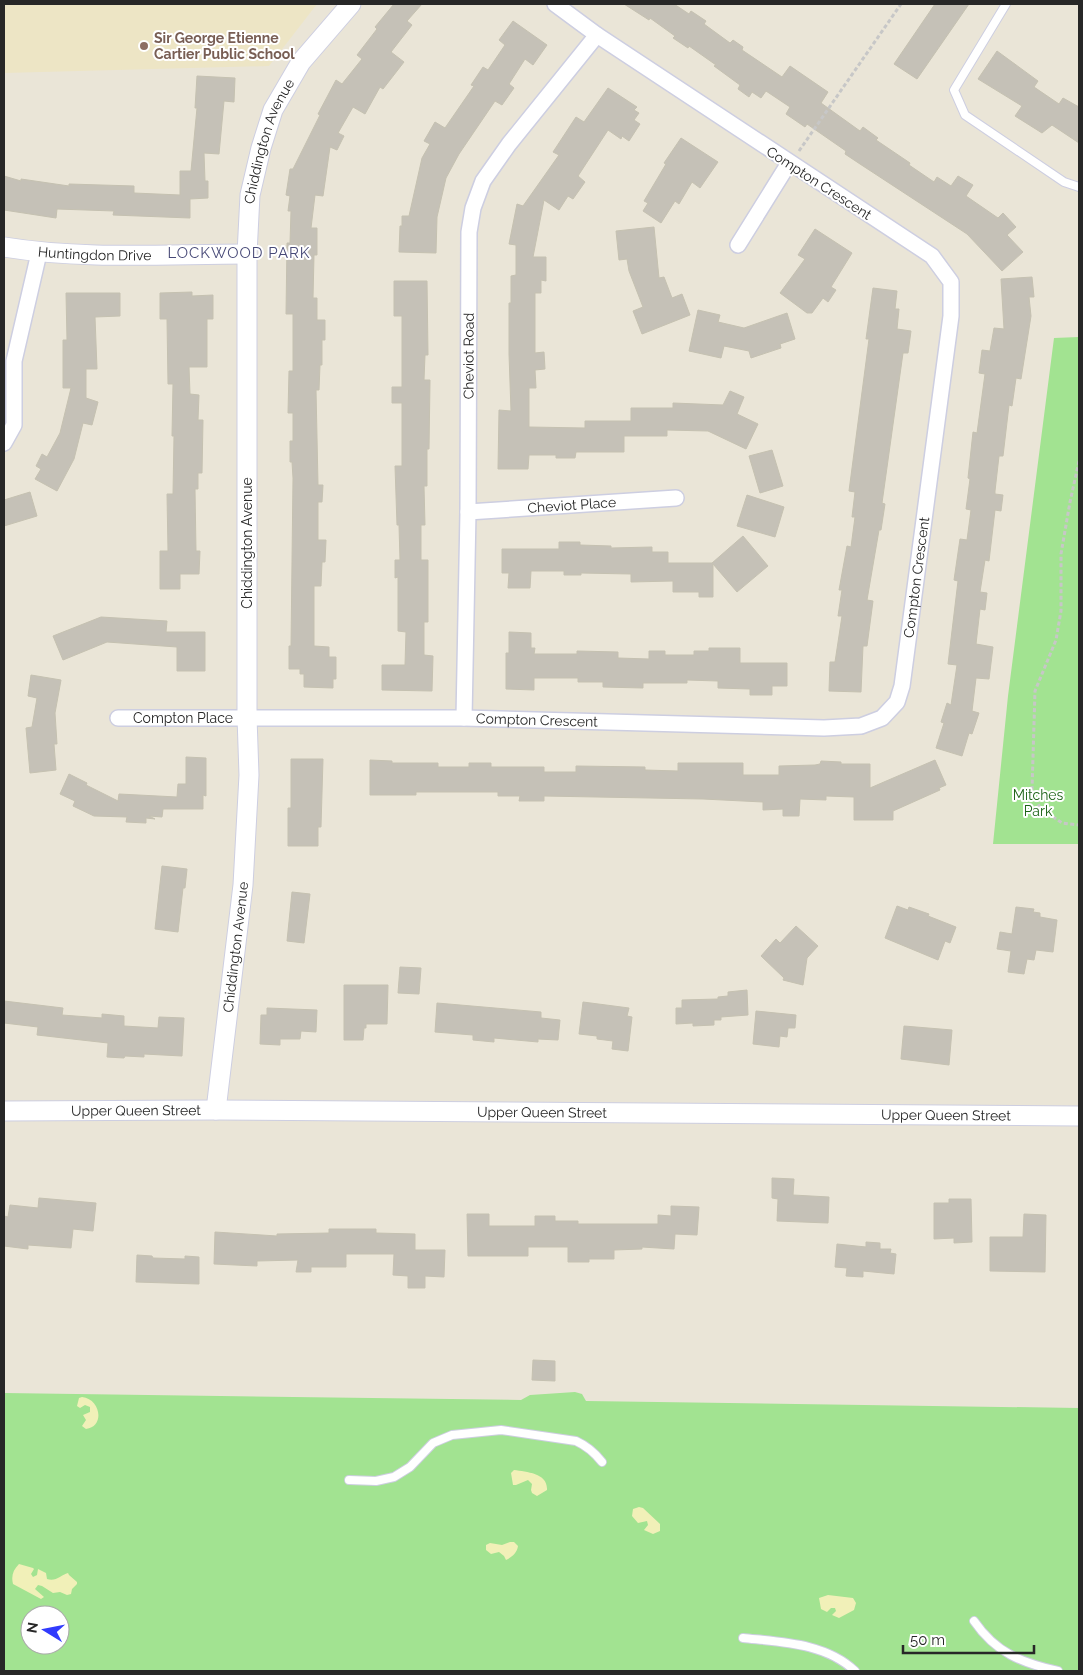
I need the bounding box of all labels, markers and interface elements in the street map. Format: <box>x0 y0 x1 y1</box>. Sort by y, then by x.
place label: Sir George Etienne Cartier Public School <box>154 30 295 62</box>
marker: Sir George Etienne Cartier Public School <box>138 40 150 52</box>
street label: Chiddington Avenue <box>242 76 297 204</box>
street label: Compton Crescent <box>764 143 875 223</box>
street label: Huntingdon Drive <box>37 243 151 263</box>
district label: LOCKWOOD PARK <box>167 244 311 262</box>
street label: Cheviot Road <box>460 313 477 399</box>
street label: Chiddington Avenue <box>239 477 255 609</box>
street label: Cheviot Place <box>527 494 617 516</box>
street label: Compton Crescent <box>900 516 932 639</box>
street label: Compton Place <box>133 710 233 726</box>
street label: Compton Crescent <box>476 710 598 730</box>
park label: Mitches Park <box>1013 787 1064 819</box>
street label: Chiddington Avenue <box>220 881 251 1013</box>
street label: Upper Queen Street <box>71 1102 201 1119</box>
street label: Upper Queen Street <box>477 1104 607 1121</box>
street label: Upper Queen Street <box>881 1107 1011 1124</box>
north arrow <box>20 1605 70 1655</box>
text: N <box>23 1621 41 1634</box>
scale bar <box>903 1622 1034 1654</box>
text: 50 m <box>910 1631 945 1649</box>

